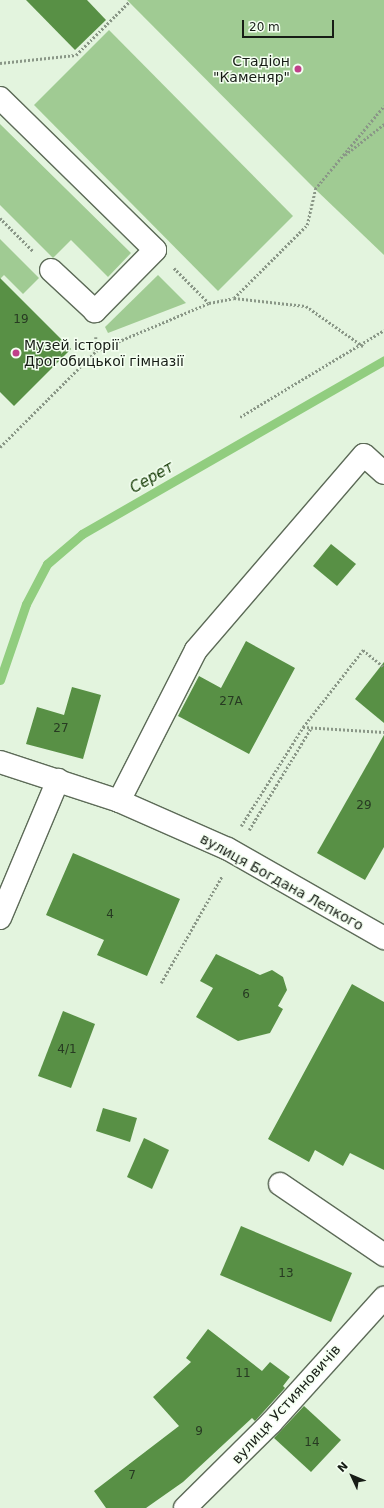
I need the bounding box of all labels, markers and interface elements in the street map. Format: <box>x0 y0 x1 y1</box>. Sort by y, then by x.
scale bar <box>244 12 336 38</box>
text: 20 m <box>249 20 280 34</box>
place label: Стадіон "Каменяр" <box>213 53 290 86</box>
marker: Стадіон "Каменяр" <box>293 64 303 74</box>
house number: 19 <box>13 313 29 327</box>
place label: Музей історії Дрогобицької гімназії <box>24 337 184 370</box>
marker: Музей історії Дрогобицької гімназії <box>11 348 21 358</box>
water label: Серет <box>127 458 177 498</box>
house number: 27А <box>219 695 243 709</box>
house number: 27 <box>53 722 69 736</box>
house number: 29 <box>356 799 372 813</box>
street label: вулиця Богдана Лепкого <box>197 830 367 934</box>
house number: 4 <box>106 908 114 922</box>
house number: 6 <box>242 988 250 1002</box>
house number: 4/1 <box>57 1043 77 1057</box>
house number: 13 <box>278 1267 294 1281</box>
street label: вулиця Устияновичів <box>228 1341 344 1467</box>
house number: 11 <box>235 1367 251 1381</box>
house number: 9 <box>195 1425 203 1439</box>
house number: 14 <box>304 1436 320 1450</box>
north arrow <box>332 1456 372 1496</box>
text: N <box>335 1459 351 1475</box>
house number: 7 <box>128 1469 136 1483</box>

